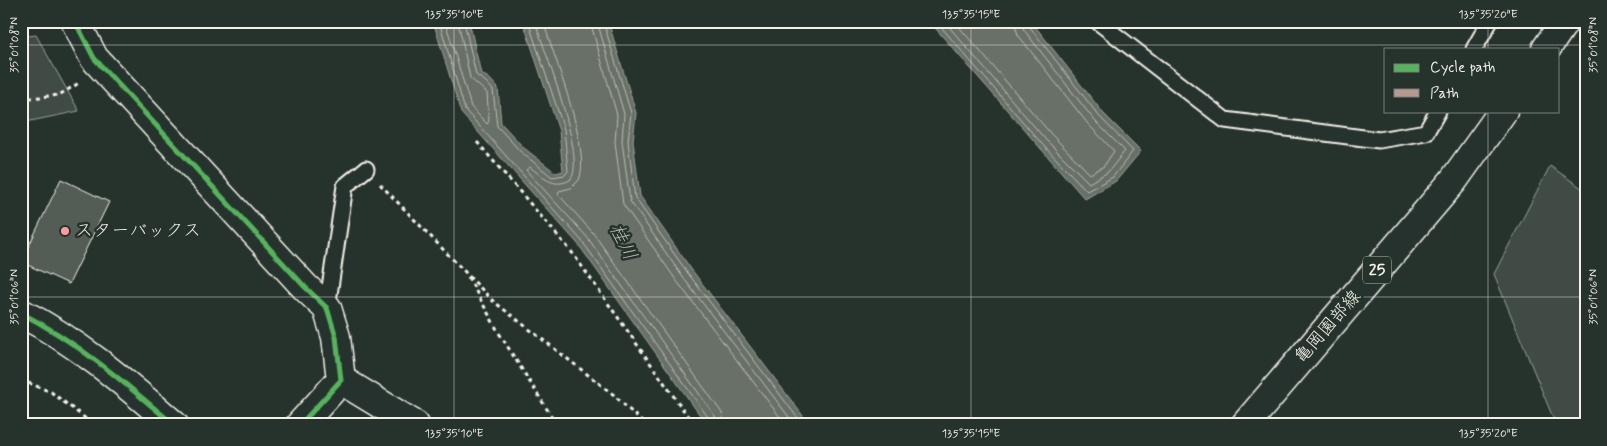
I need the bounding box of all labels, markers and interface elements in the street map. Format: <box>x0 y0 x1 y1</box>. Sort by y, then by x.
text: 135°35'10"E <box>424 7 484 23</box>
text: 135°35'15"E <box>942 7 1000 23</box>
text: 135°35'20"E <box>1458 7 1518 23</box>
text: 35°01'08"N <box>7 17 23 73</box>
text: 35°01'08"N <box>1586 17 1602 73</box>
legend <box>1384 48 1560 112</box>
text: Cycle path <box>1430 58 1495 78</box>
text: Path <box>1430 84 1459 104</box>
place label: スターバックス <box>75 219 201 243</box>
water label: 桂川 <box>603 219 643 265</box>
marker: スターバックス <box>59 225 71 237</box>
road number: 25 <box>1363 256 1391 284</box>
text: 35°01'06"N <box>7 269 23 325</box>
text: 35°01'06"N <box>1586 269 1602 325</box>
street label: 亀岡園部線 <box>1289 285 1367 369</box>
text: 135°35'10"E <box>424 426 484 442</box>
text: 135°35'15"E <box>942 426 1000 442</box>
text: 135°35'20"E <box>1458 426 1518 442</box>

